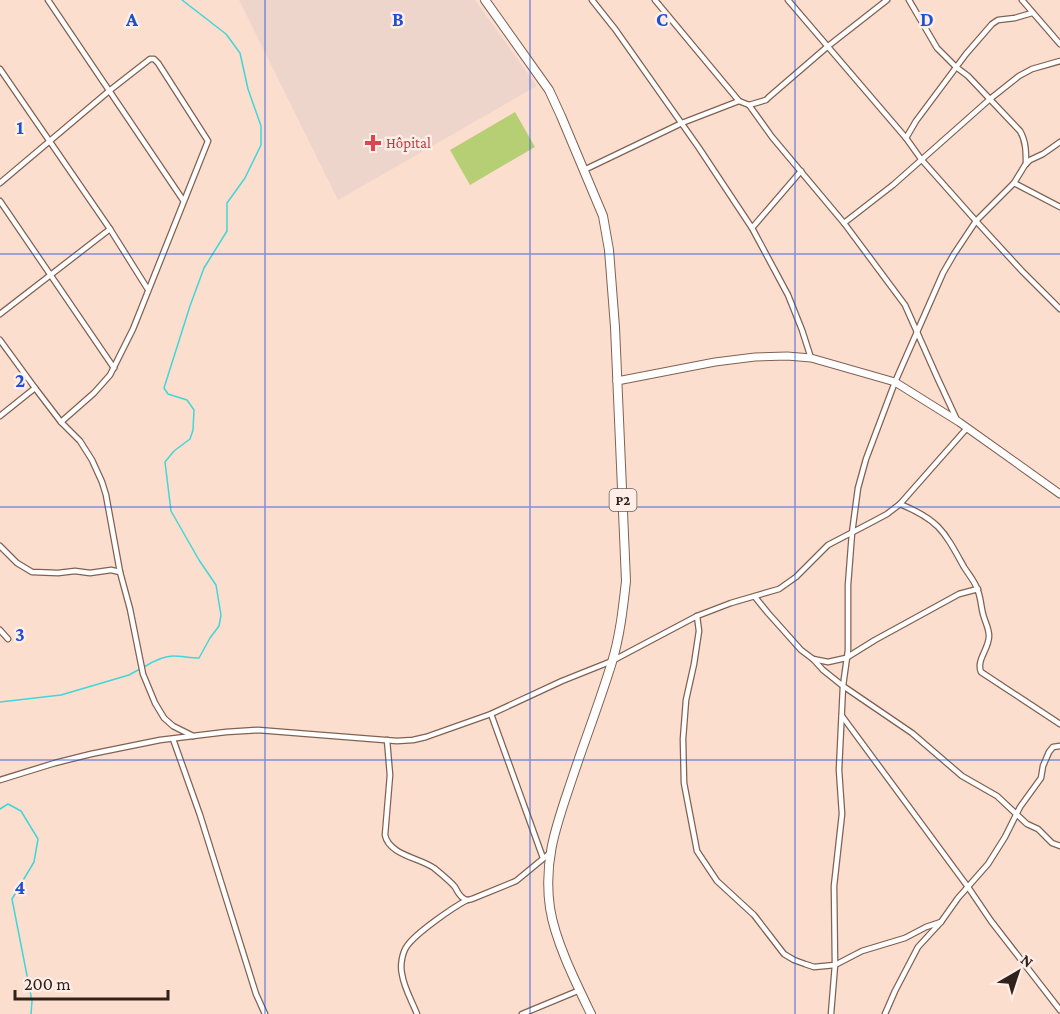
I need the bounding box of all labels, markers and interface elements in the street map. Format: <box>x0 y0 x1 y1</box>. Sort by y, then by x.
text: A <box>125 8 139 30</box>
text: B <box>392 8 404 30</box>
text: C <box>656 8 668 30</box>
text: D <box>920 8 934 30</box>
text: 1 <box>16 116 24 138</box>
marker: Hôpital <box>364 134 382 152</box>
place label: Hôpital <box>386 135 431 152</box>
text: 2 <box>15 369 25 391</box>
road number: P2 <box>610 489 636 511</box>
text: 3 <box>15 623 25 645</box>
text: 4 <box>15 876 26 898</box>
north arrow <box>988 942 1048 1002</box>
text: N <box>1018 951 1037 971</box>
scale bar <box>15 963 168 1001</box>
text: 200 m <box>24 974 71 994</box>

